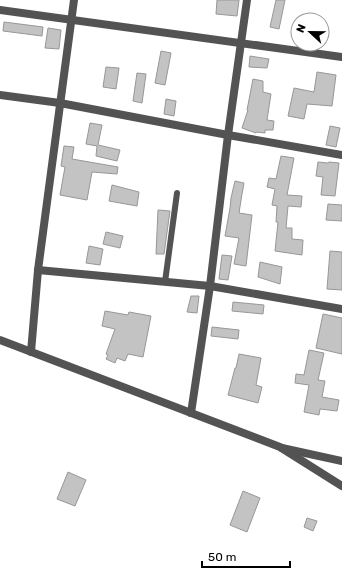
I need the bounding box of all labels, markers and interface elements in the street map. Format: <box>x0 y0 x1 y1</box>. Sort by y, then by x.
north arrow <box>290 12 330 52</box>
text: N <box>294 22 309 35</box>
scale bar <box>202 543 290 569</box>
text: 50 m <box>208 550 236 564</box>

